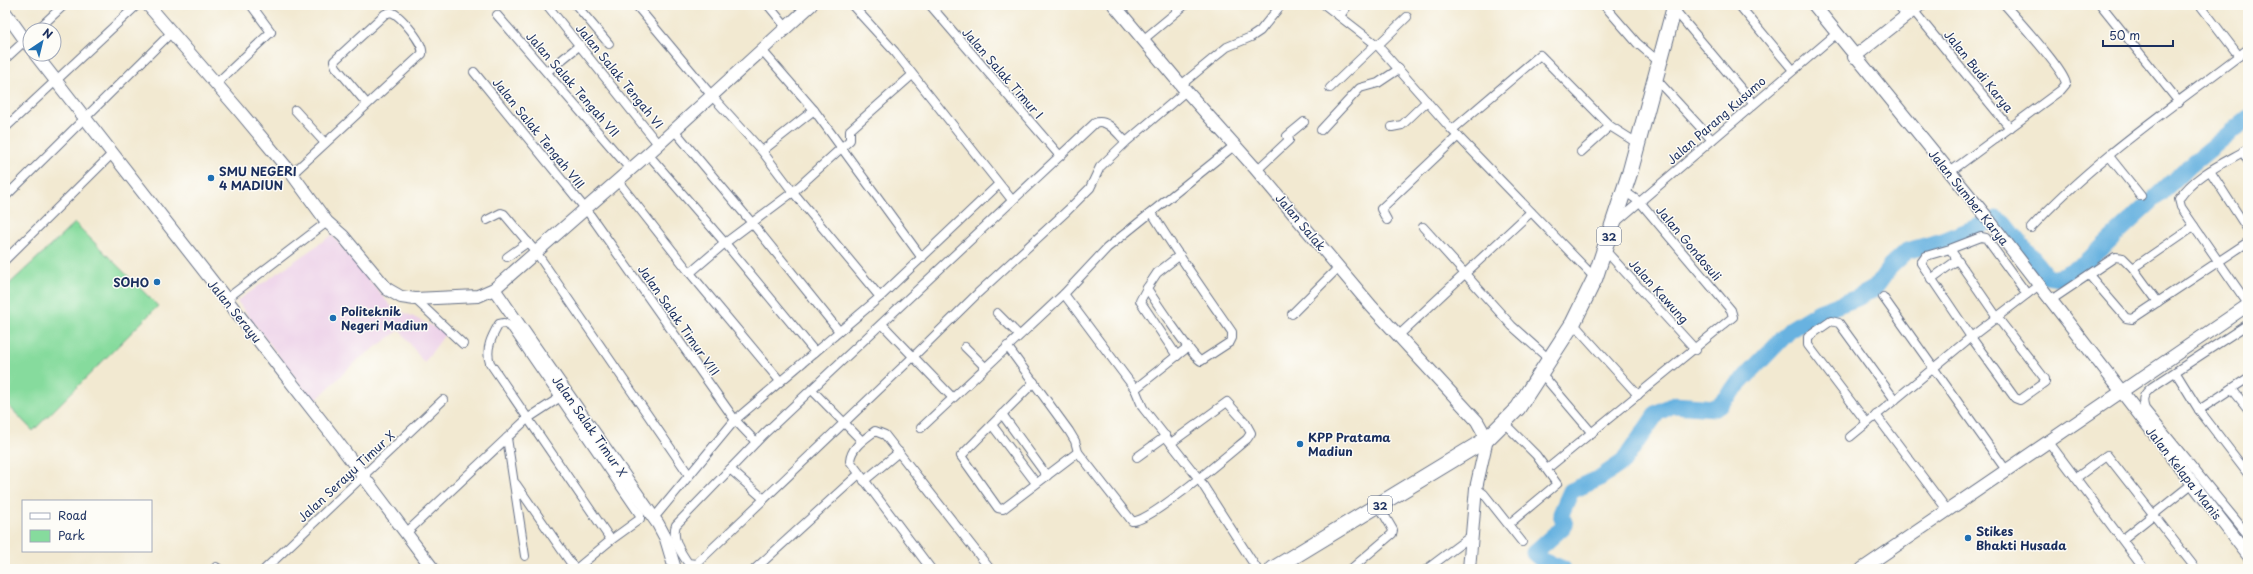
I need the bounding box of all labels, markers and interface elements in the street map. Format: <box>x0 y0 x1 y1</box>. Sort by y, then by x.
street label: Jalan Salak Tengah VI <box>572 20 668 132</box>
north arrow <box>22 22 62 62</box>
scale bar <box>2103 22 2173 48</box>
text: N <box>40 24 57 43</box>
street label: Jalan Salak Timur I <box>958 24 1048 122</box>
street label: Jalan Budi Karya <box>1940 26 2018 116</box>
text: 50 m <box>2109 26 2140 44</box>
street label: Jalan Salak Tengah VII <box>522 28 624 140</box>
street label: Jalan Parang Kusumo <box>1663 72 1770 168</box>
street label: Jalan Salak Tengah VIII <box>489 74 589 192</box>
street label: Jalan Sumber Karya <box>1925 145 2014 249</box>
place label: SMU NEGERI 4 MADIUN <box>219 162 297 194</box>
marker: SMU NEGERI 4 MADIUN <box>206 173 216 183</box>
street label: Jalan Salak <box>1272 189 1330 255</box>
street label: Jalan Gondosuli <box>1652 202 1726 284</box>
road number: 32 <box>1597 227 1621 245</box>
street label: Jalan Kawung <box>1625 255 1693 328</box>
street label: Jalan Salak Timur VIII <box>634 261 724 379</box>
place label: SOHO <box>113 273 149 291</box>
street label: Jalan Serayu <box>204 275 266 347</box>
marker: SOHO <box>152 277 162 287</box>
place label: Politeknik Negeri Madiun <box>341 302 428 334</box>
marker: Politeknik Negeri Madiun <box>328 313 338 323</box>
street label: Jalan Salak Timur X <box>548 372 632 480</box>
street label: Jalan Kelapa Manis <box>2142 423 2226 524</box>
street label: Jalan Serayu Timur X <box>293 426 399 526</box>
place label: KPP Pratama Madiun <box>1308 428 1391 460</box>
marker: KPP Pratama Madiun <box>1295 439 1305 449</box>
road number: 32 <box>1368 496 1392 514</box>
legend <box>22 500 152 552</box>
text: Road <box>58 506 87 524</box>
place label: Stikes Bhakti Husada <box>1976 522 2067 554</box>
text: Park <box>58 526 85 544</box>
marker: Stikes Bhakti Husada <box>1963 533 1973 543</box>

